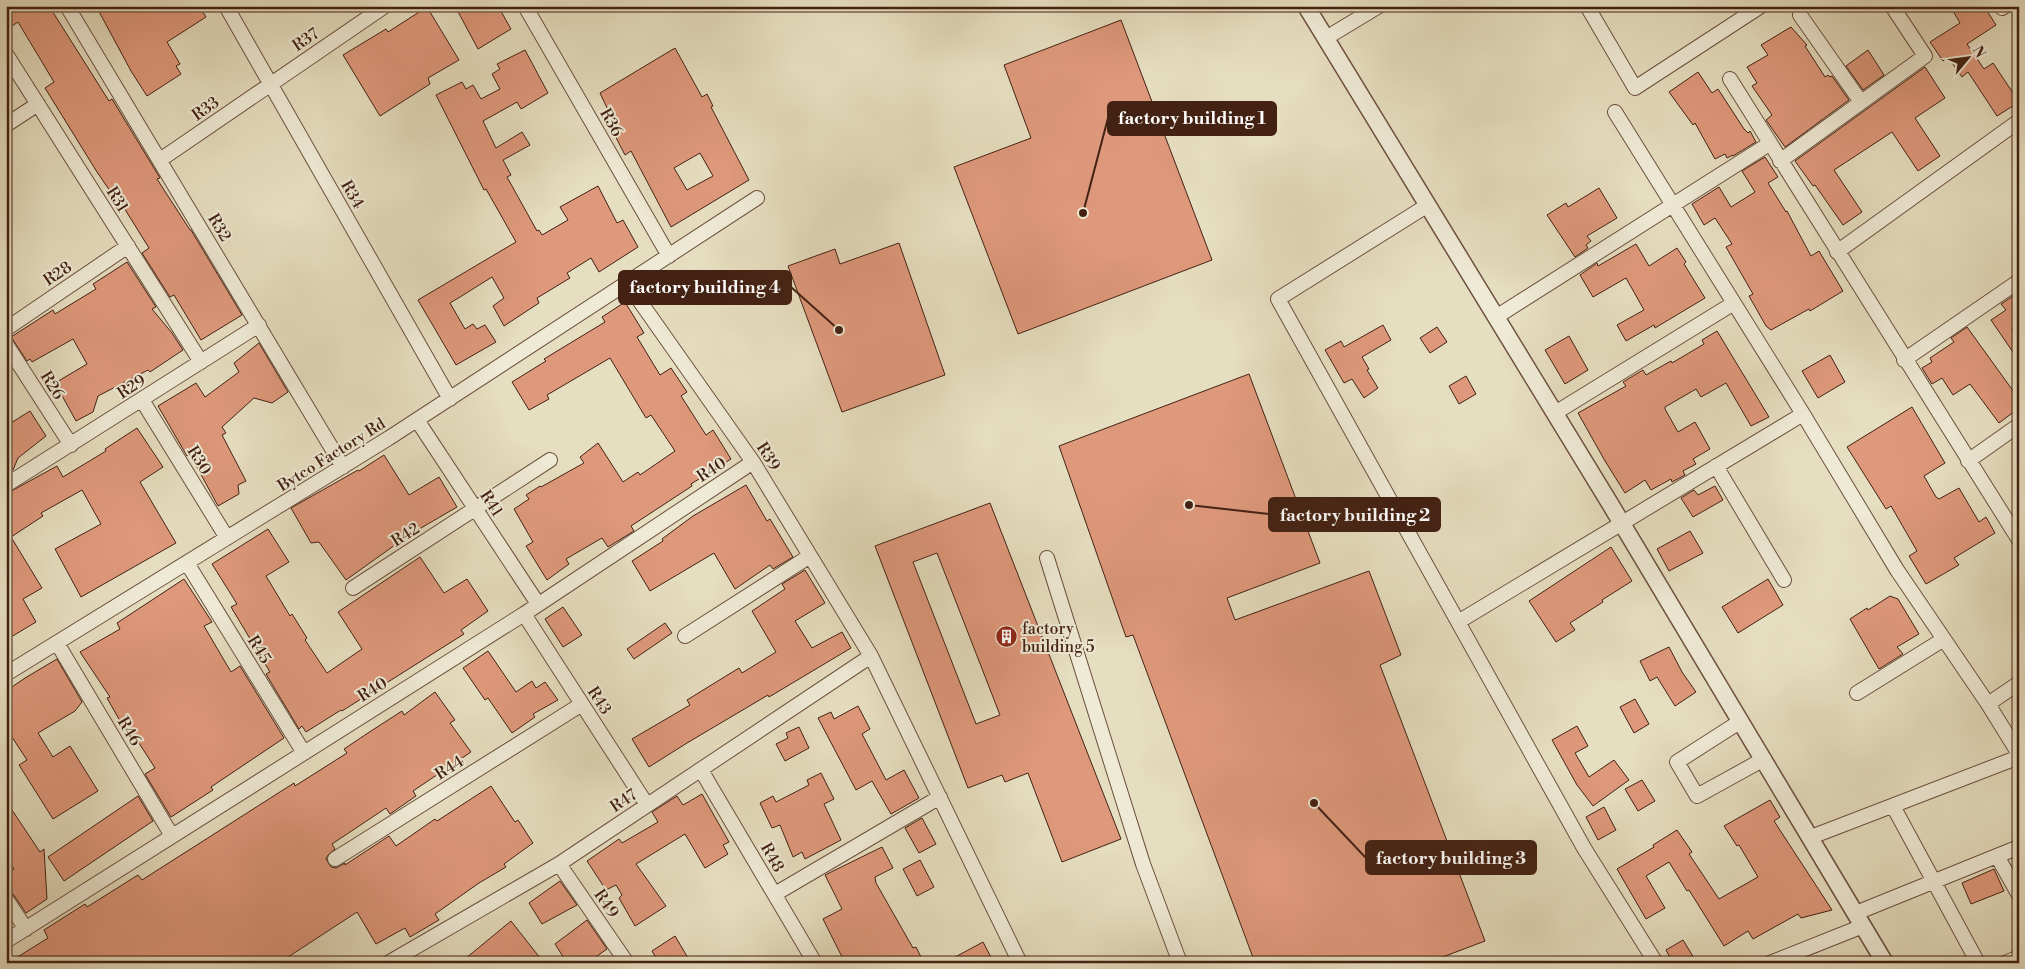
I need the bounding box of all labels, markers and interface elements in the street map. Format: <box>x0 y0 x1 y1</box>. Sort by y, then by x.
street label: R37 <box>289 24 323 56</box>
north arrow <box>1942 32 1992 82</box>
text: N <box>1968 43 1989 61</box>
street label: R33 <box>188 92 223 125</box>
callout: factory building 1 <box>1108 102 1276 135</box>
street label: R36 <box>595 105 627 141</box>
text: factory building 1 <box>1118 107 1266 130</box>
street label: R34 <box>336 177 368 213</box>
street label: R31 <box>102 183 133 216</box>
street label: R32 <box>203 210 235 245</box>
street label: R28 <box>40 257 76 291</box>
callout: factory building 4 <box>619 271 791 304</box>
text: factory building 4 <box>629 276 781 299</box>
street label: R26 <box>36 368 69 404</box>
street label: R29 <box>114 370 150 403</box>
street label: Bytco Factory Rd <box>273 414 389 497</box>
street label: R39 <box>752 439 785 475</box>
street label: R30 <box>183 442 216 479</box>
street label: R40 <box>693 453 730 487</box>
street label: R41 <box>475 487 507 521</box>
callout: factory building 2 <box>1269 498 1440 531</box>
text: factory building 2 <box>1280 504 1430 527</box>
street label: R42 <box>388 518 423 551</box>
place label: factory building 5 <box>1022 619 1095 657</box>
building icon: factory building 5 <box>994 625 1018 649</box>
street label: R45 <box>243 632 276 667</box>
street label: R40 <box>354 673 391 707</box>
street label: R43 <box>583 683 616 718</box>
street label: R46 <box>113 713 146 750</box>
street label: R44 <box>431 751 468 784</box>
street label: R47 <box>606 785 641 817</box>
street label: R48 <box>756 839 788 876</box>
callout: factory building 3 <box>1366 841 1536 874</box>
text: factory building 3 <box>1376 847 1526 870</box>
street label: R49 <box>589 885 623 922</box>

